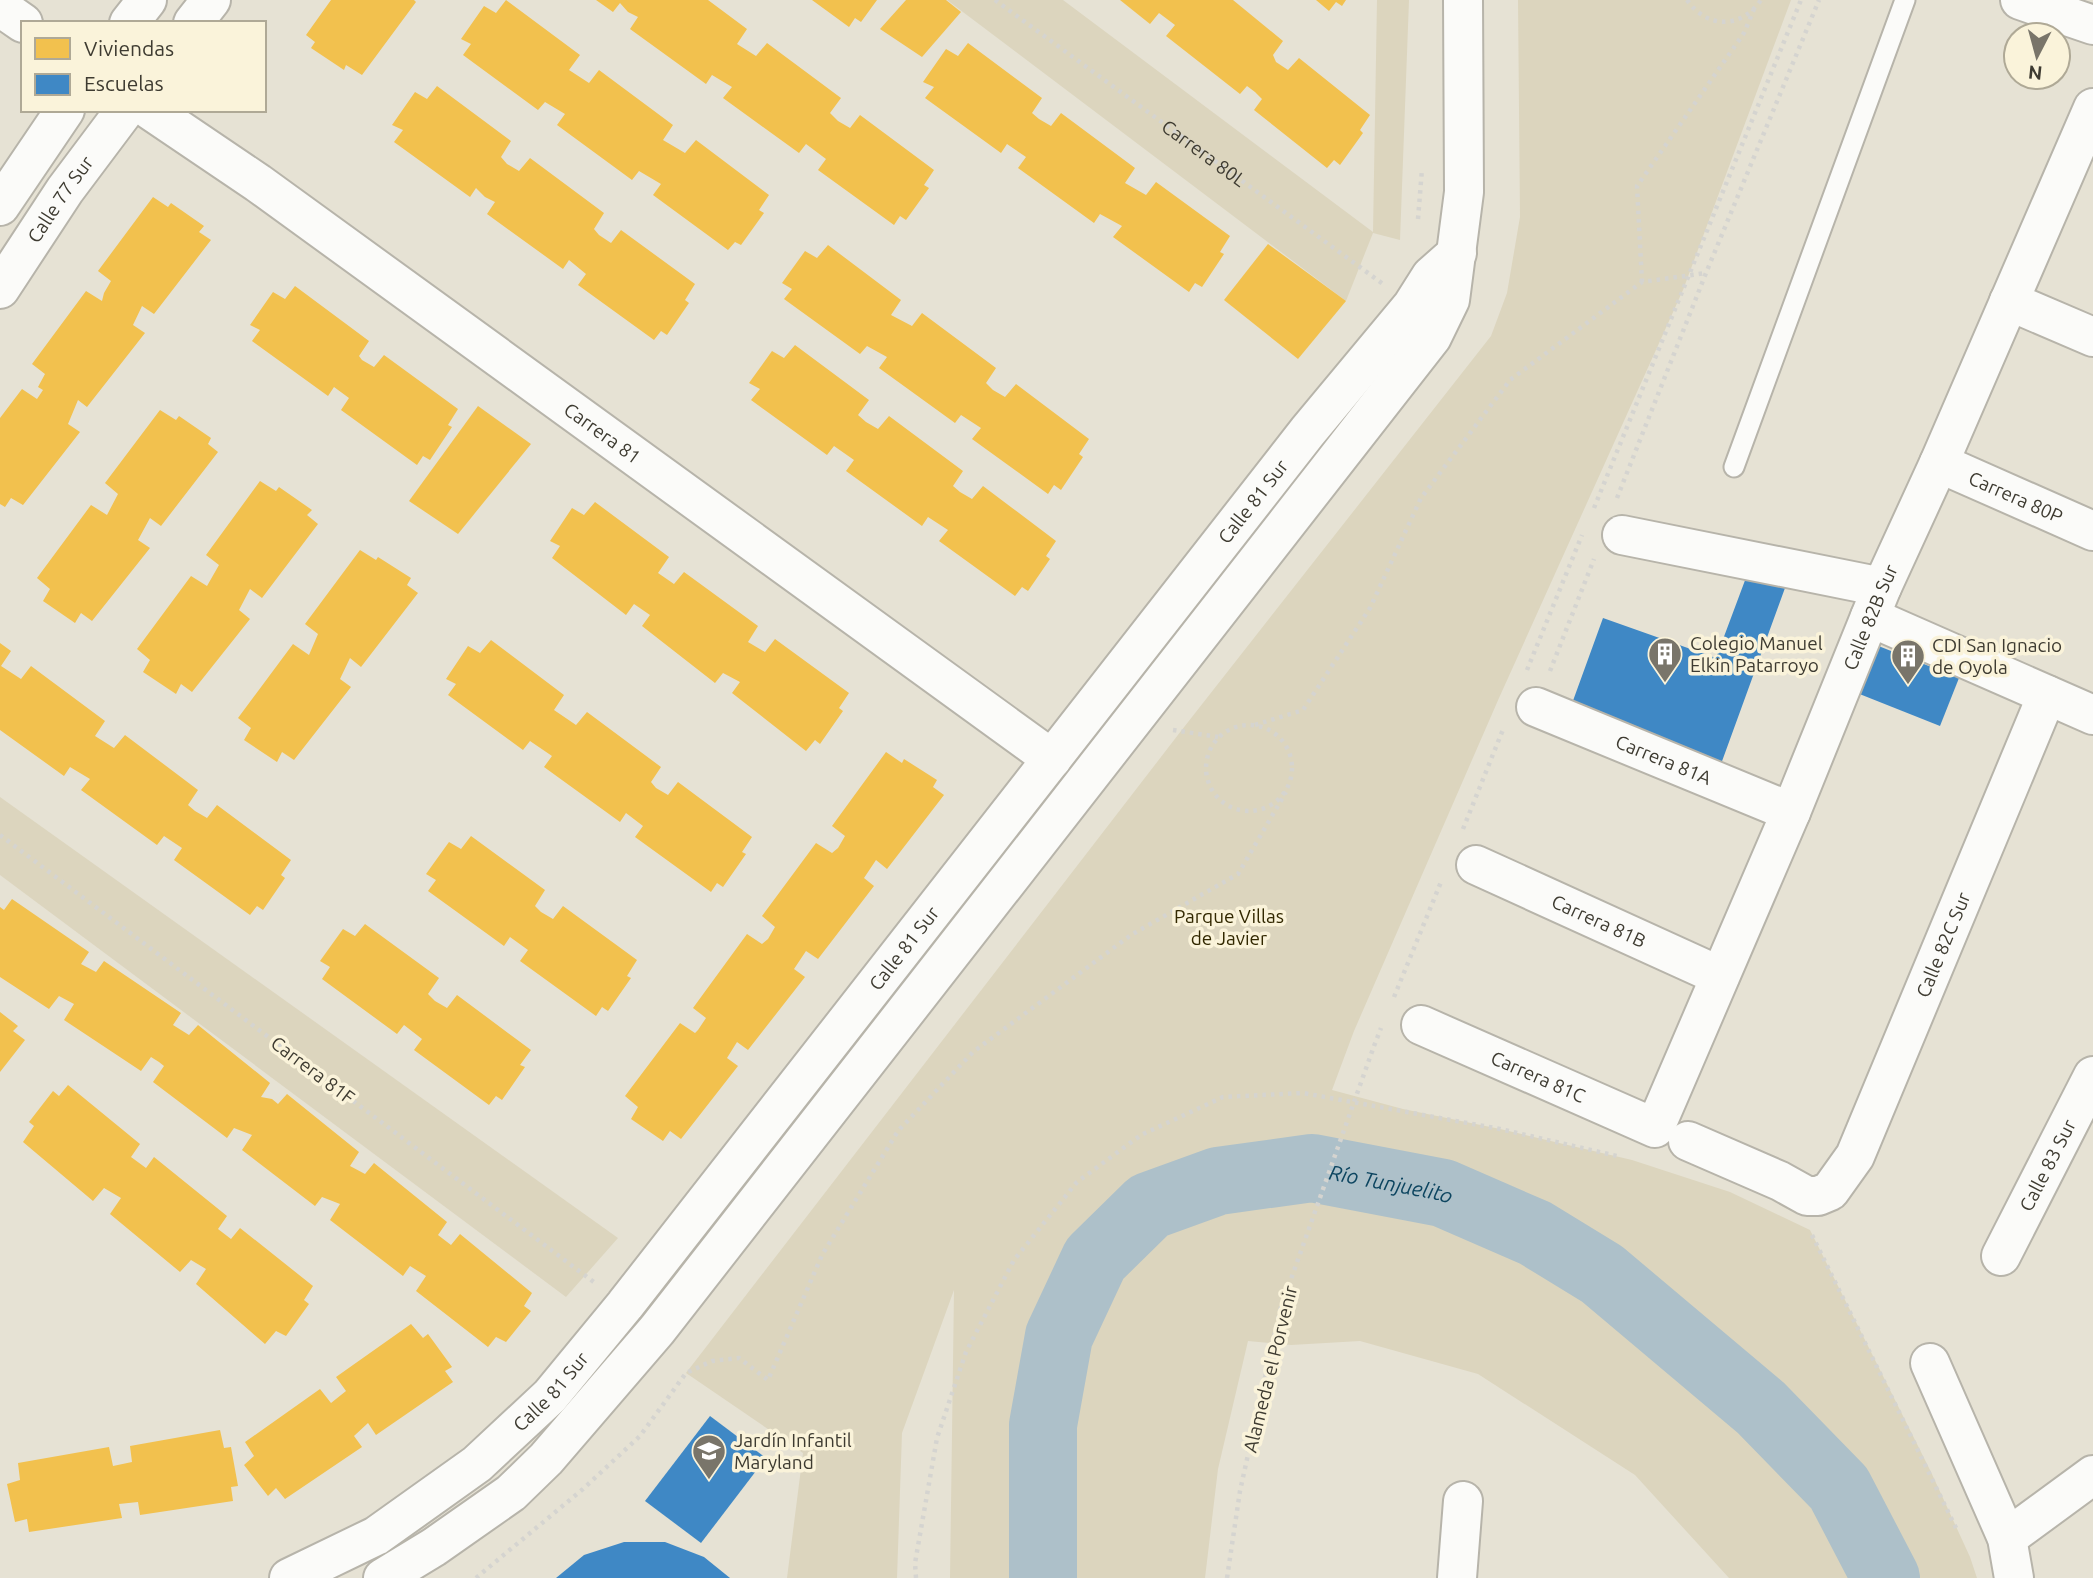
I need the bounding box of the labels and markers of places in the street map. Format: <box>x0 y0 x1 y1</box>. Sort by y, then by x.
place label: Colegio Manuel Elkin Patarroyo <box>1690 632 1823 676</box>
place label: CDI San Ignacio de Oyola <box>1932 634 2062 678</box>
building icon: Colegio Manuel Elkin Patarroyo <box>1646 635 1684 684</box>
building icon: CDI San Ignacio de Oyola <box>1889 637 1927 686</box>
place label: Jardín Infantil Maryland <box>734 1429 852 1473</box>
school or university icon: Jardín Infantil Maryland <box>690 1432 728 1481</box>

